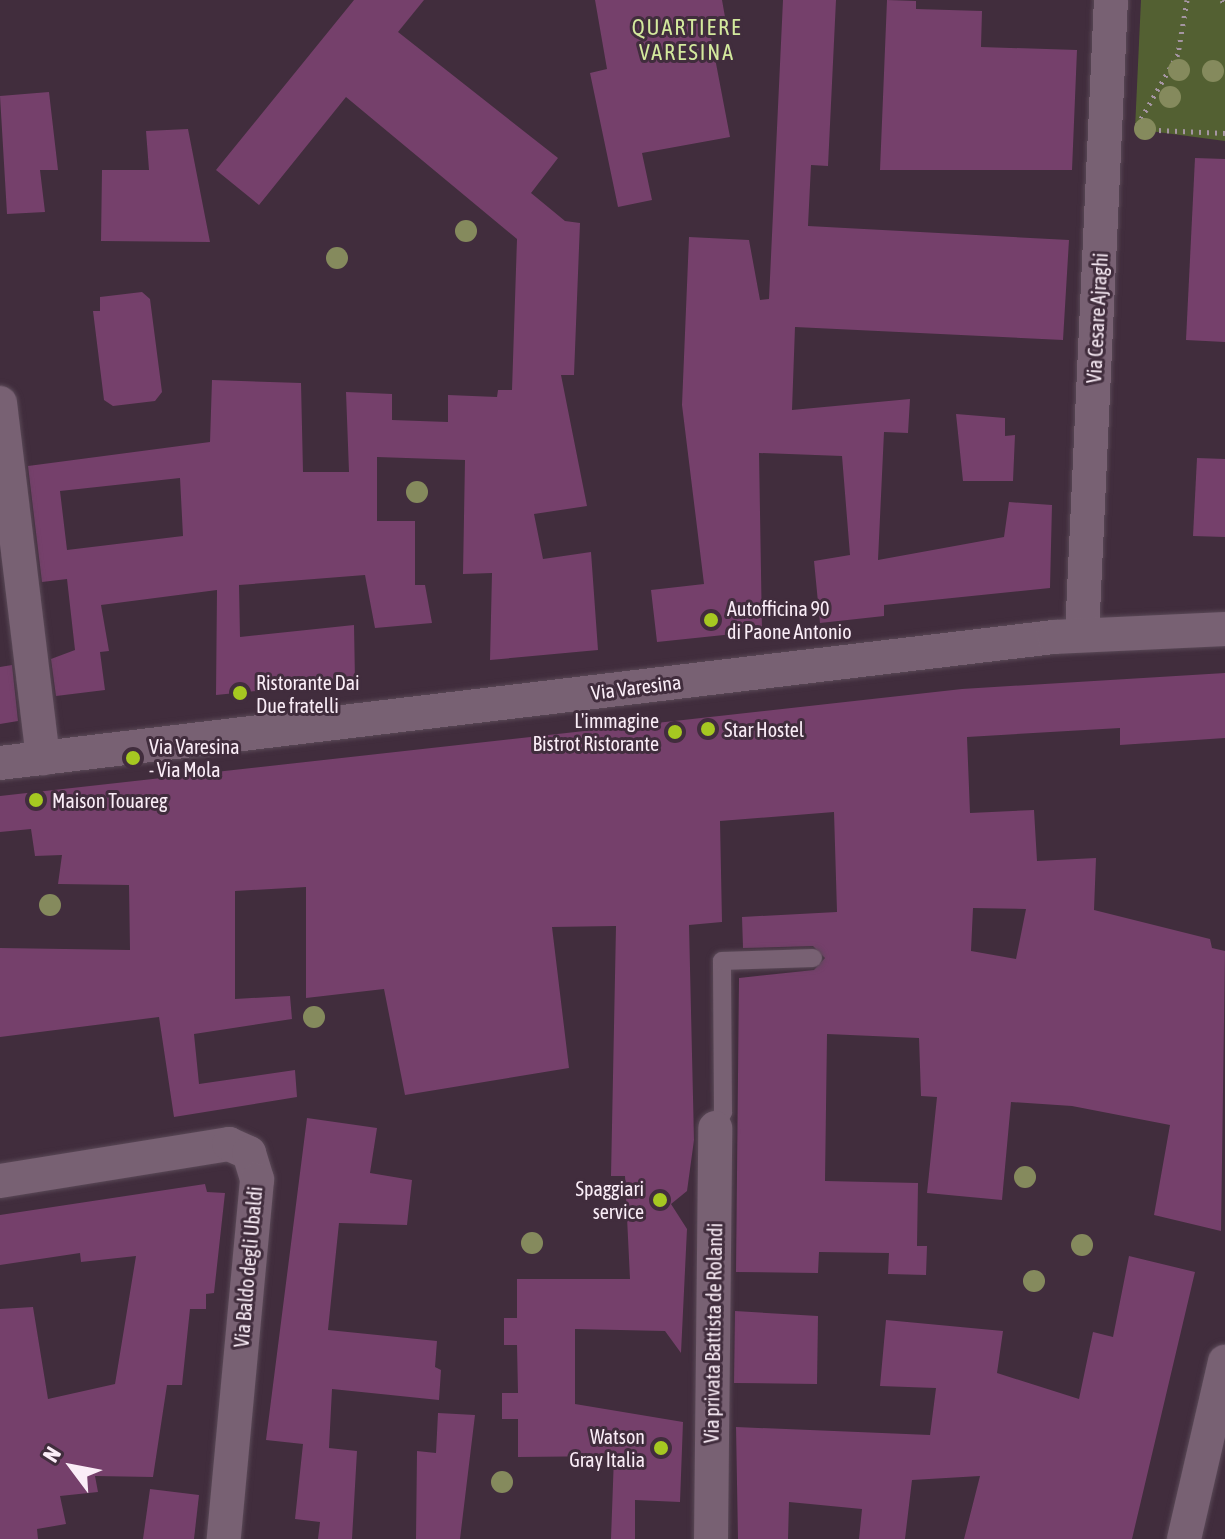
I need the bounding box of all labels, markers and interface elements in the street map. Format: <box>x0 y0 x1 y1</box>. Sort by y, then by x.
district label: QUARTIERE VARESINA <box>632 14 742 66</box>
street label: Via Cesare Ajraghi <box>1082 252 1112 384</box>
place label: Autofficina 90 di Paone Antonio <box>727 596 852 643</box>
marker: Autofficina 90 di Paone Antonio <box>702 611 720 629</box>
place label: Ristorante Dai Due fratelli <box>256 670 360 717</box>
street label: Via Varesina <box>590 670 682 704</box>
marker: Ristorante Dai Due fratelli <box>231 684 249 702</box>
place label: L'immagine Bistrot Ristorante <box>533 708 659 755</box>
place label: Star Hostel <box>724 717 804 741</box>
marker: Star Hostel <box>699 720 717 738</box>
marker: L'immagine Bistrot Ristorante <box>666 723 684 741</box>
place label: Via Varesina - Via Mola <box>149 734 240 781</box>
marker: Via Varesina - Via Mola <box>124 749 142 767</box>
place label: Maison Touareg <box>52 788 168 812</box>
marker: Maison Touareg <box>27 791 45 809</box>
place label: Spaggiari service <box>576 1176 644 1223</box>
street label: Via Baldo degli Ubaldi <box>229 1186 267 1348</box>
marker: Spaggiari service <box>651 1191 669 1209</box>
street label: Via privata Battista de Rolandi <box>699 1223 727 1443</box>
place label: Watson Gray Italia <box>569 1424 645 1471</box>
north arrow <box>32 1427 112 1507</box>
marker: Watson Gray Italia <box>652 1439 670 1457</box>
text: N <box>37 1442 66 1467</box>

